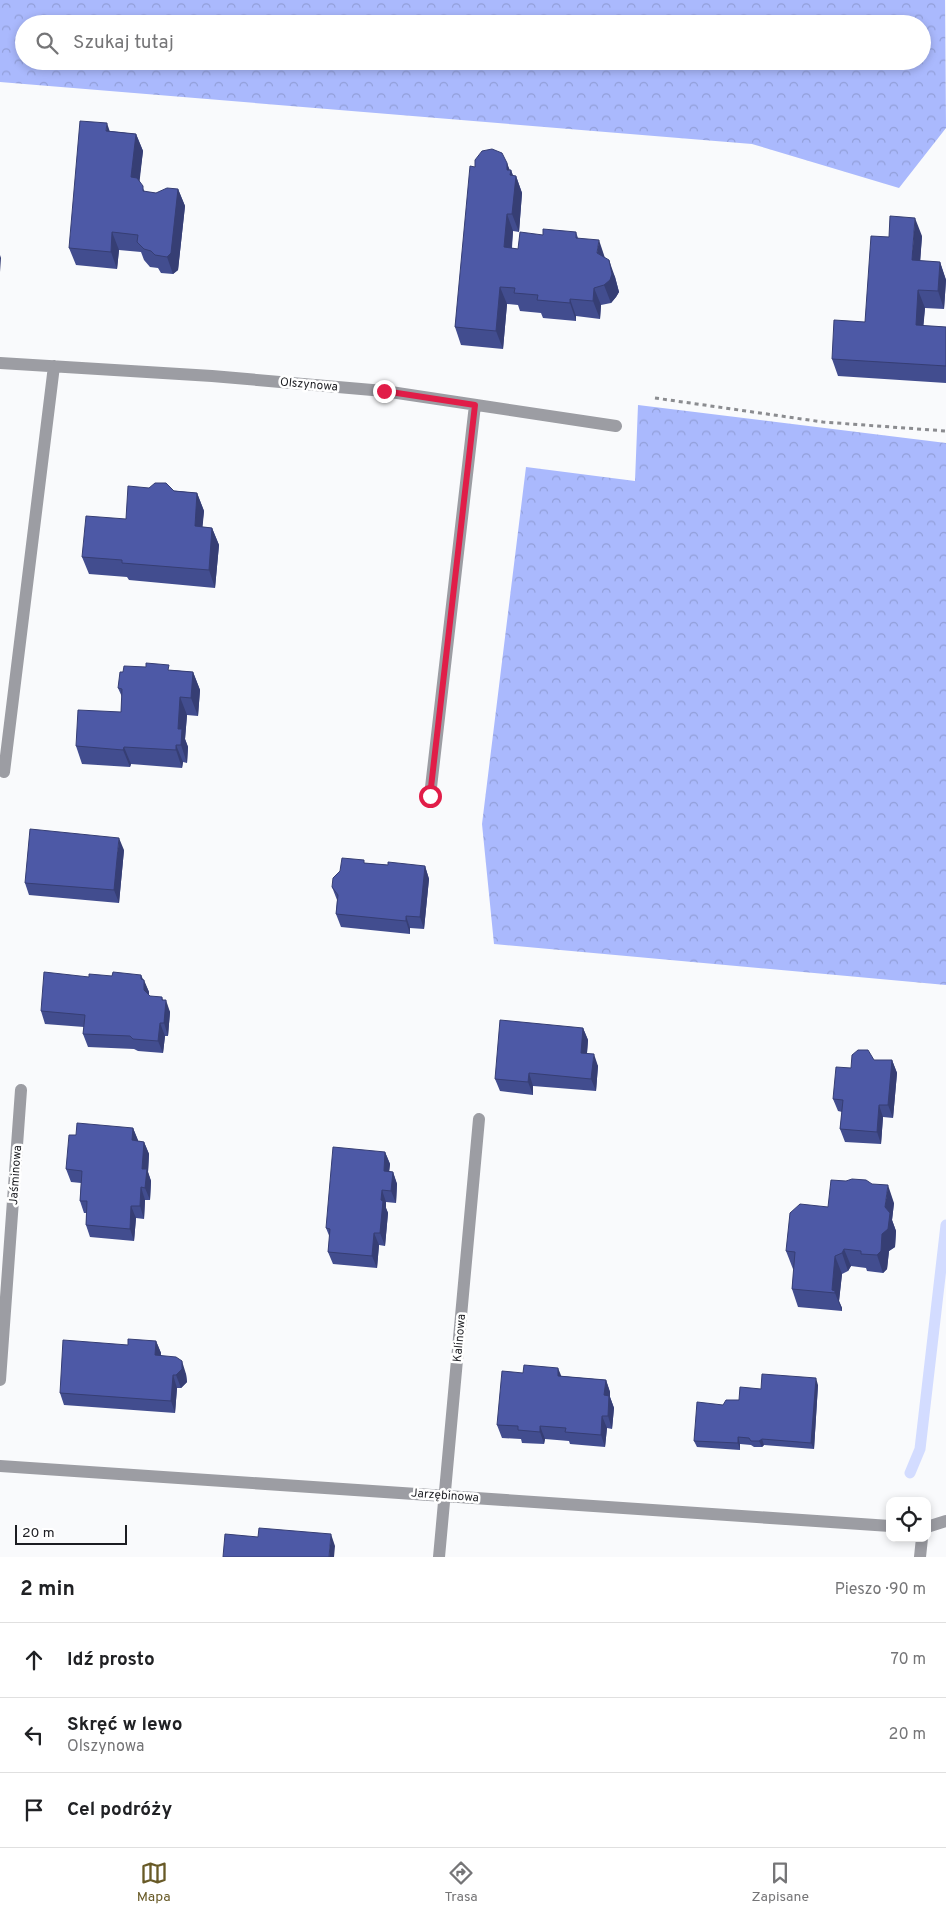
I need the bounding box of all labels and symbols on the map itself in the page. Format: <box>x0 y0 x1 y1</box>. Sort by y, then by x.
street label: Olszynowa <box>279 374 339 395</box>
route end <box>373 380 396 403</box>
route start <box>419 785 442 808</box>
street label: Jaśminowa <box>6 1145 26 1206</box>
street label: Kalinowa <box>450 1313 470 1363</box>
street label: Jarzębinowa <box>410 1486 479 1506</box>
scale bar <box>15 1522 128 1545</box>

